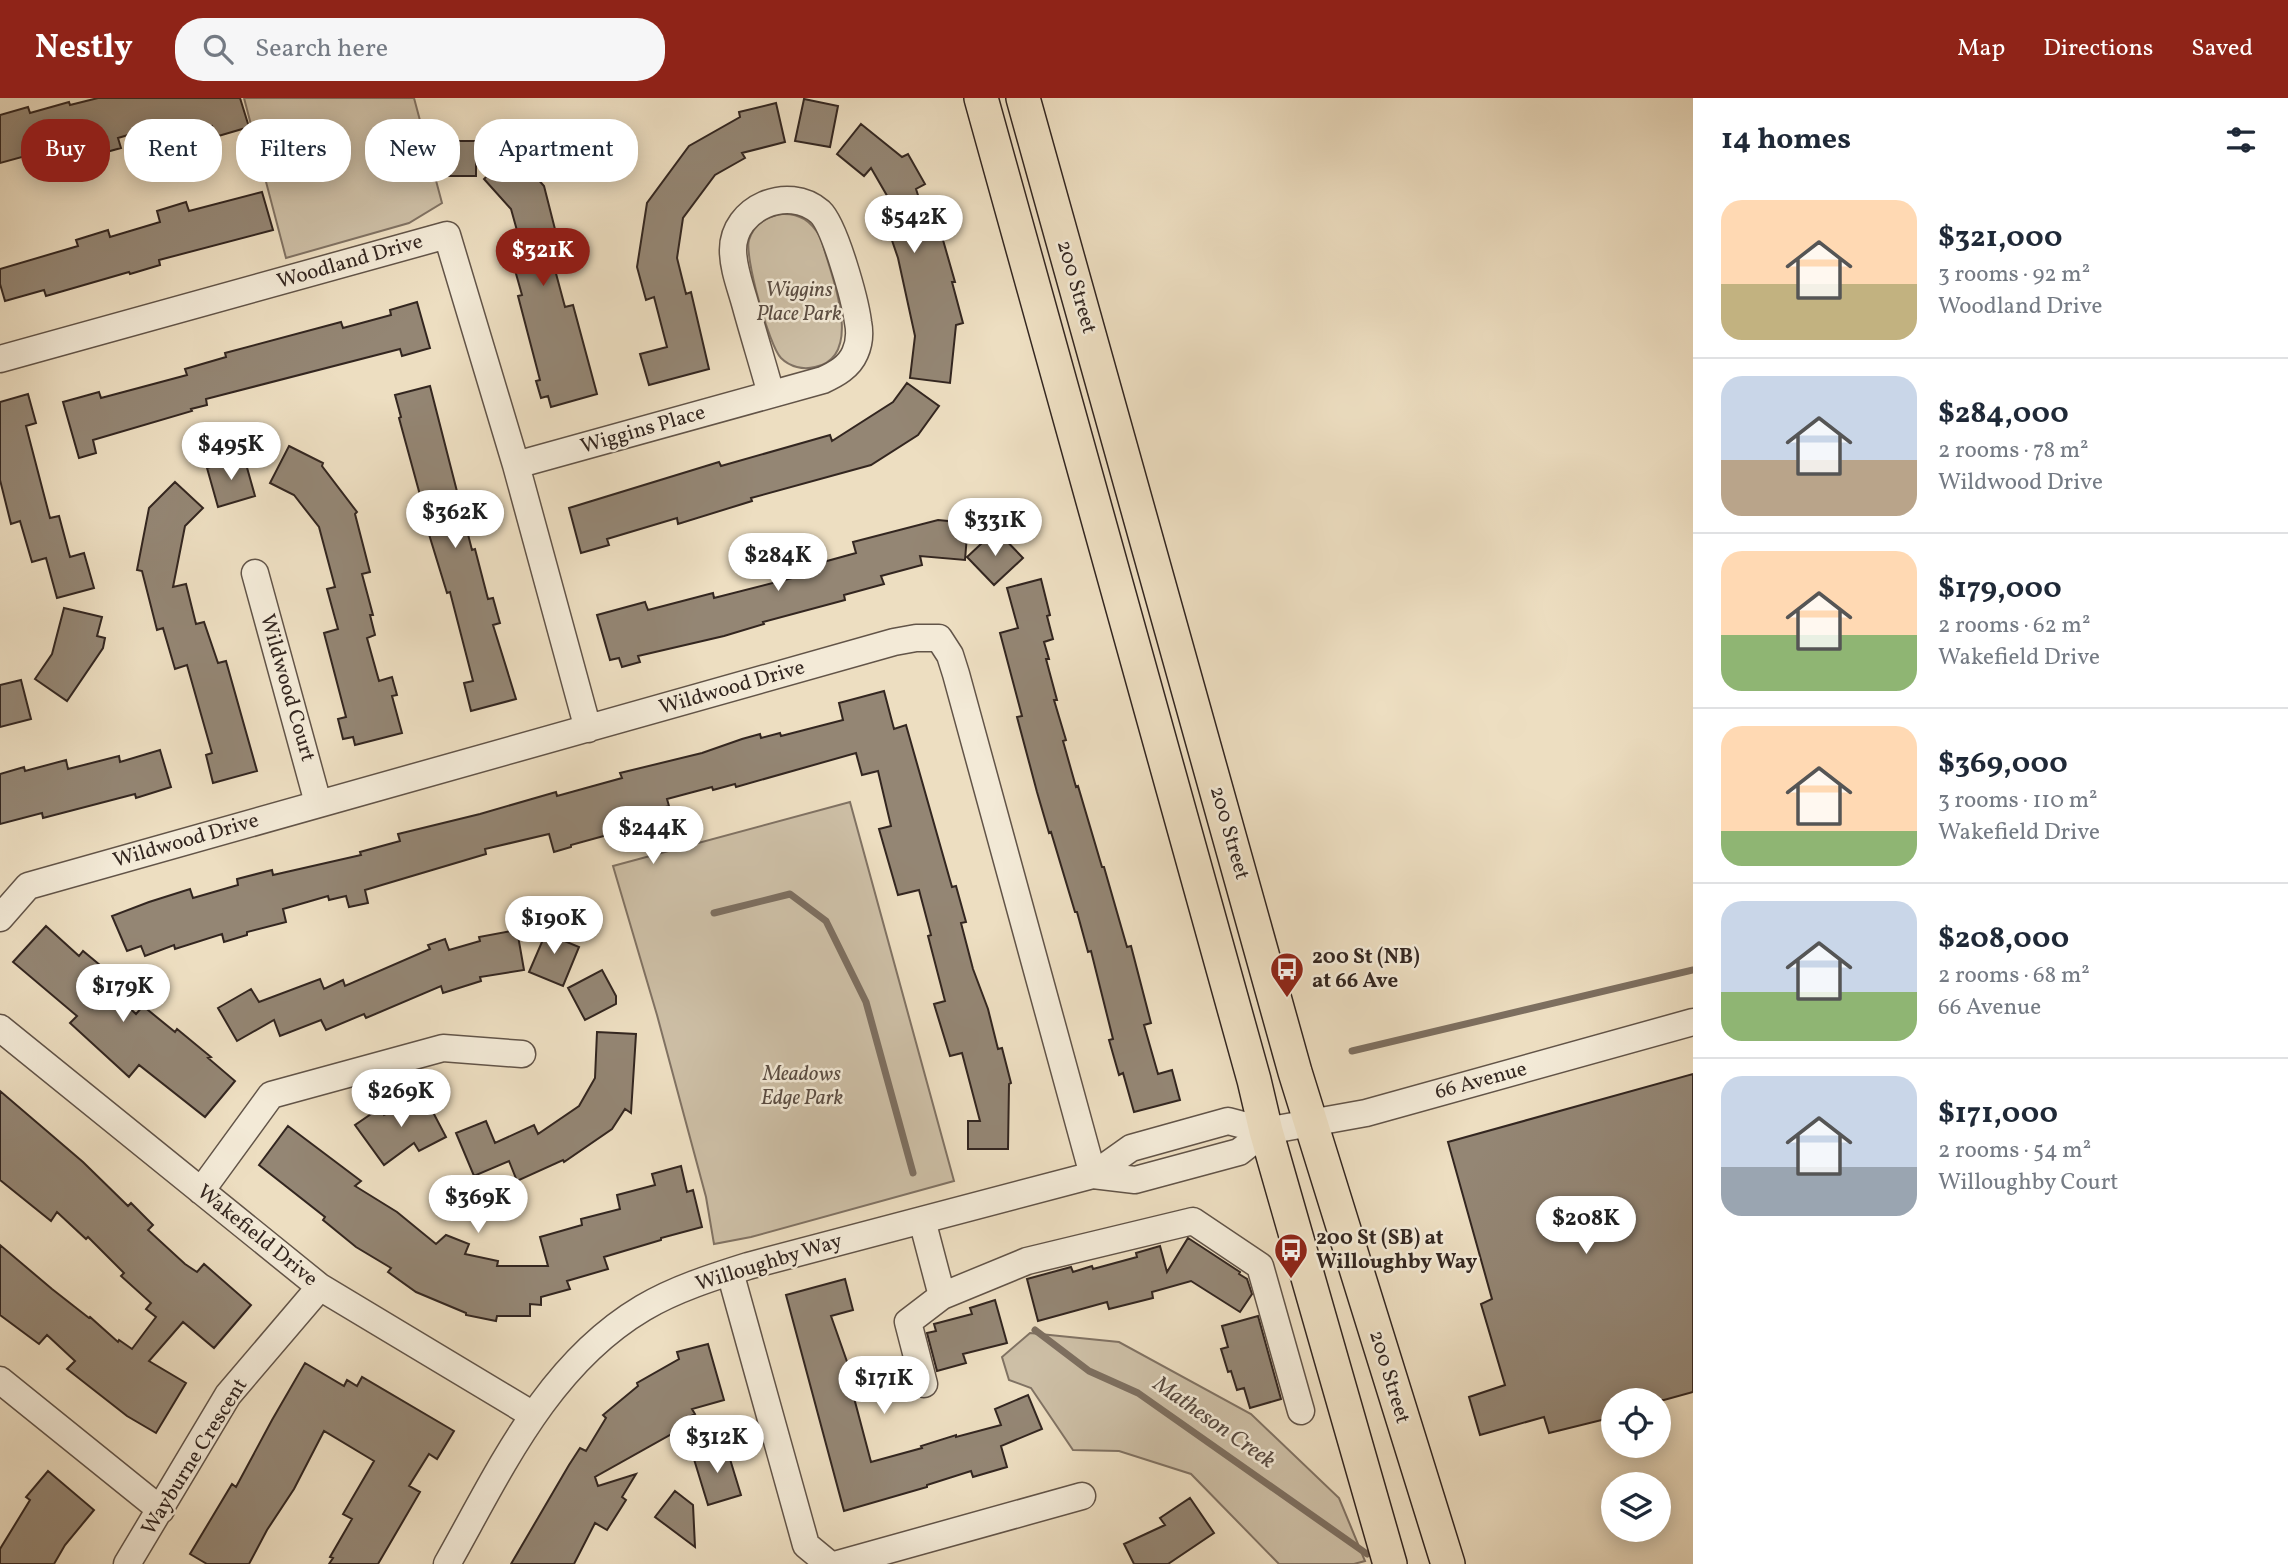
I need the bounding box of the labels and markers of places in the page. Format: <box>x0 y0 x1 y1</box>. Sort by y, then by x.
pin: $542K <box>865 195 963 255</box>
pin: $321K <box>494 228 592 288</box>
pin: $495K <box>182 422 280 482</box>
pin: $362K <box>406 490 504 550</box>
pin: $331K <box>946 498 1044 558</box>
pin: $284K <box>729 533 827 593</box>
pin: $244K <box>604 806 702 866</box>
pin: $190K <box>505 896 603 956</box>
place label: 200 St (NB) at 66 Ave <box>1312 943 1420 996</box>
bus stop icon: 200 St (NB) at 66 Ave <box>1268 950 1306 999</box>
pin: $179K <box>74 964 172 1024</box>
pin: $269K <box>352 1070 450 1129</box>
pin: $369K <box>429 1176 527 1235</box>
pin: $208K <box>1537 1196 1635 1256</box>
place label: 200 St (SB) at Willoughby Way <box>1316 1224 1478 1277</box>
bus stop icon: 200 St (SB) at Willoughby Way <box>1272 1231 1310 1280</box>
pin: $171K <box>835 1356 933 1416</box>
pin: $312K <box>668 1416 766 1475</box>

